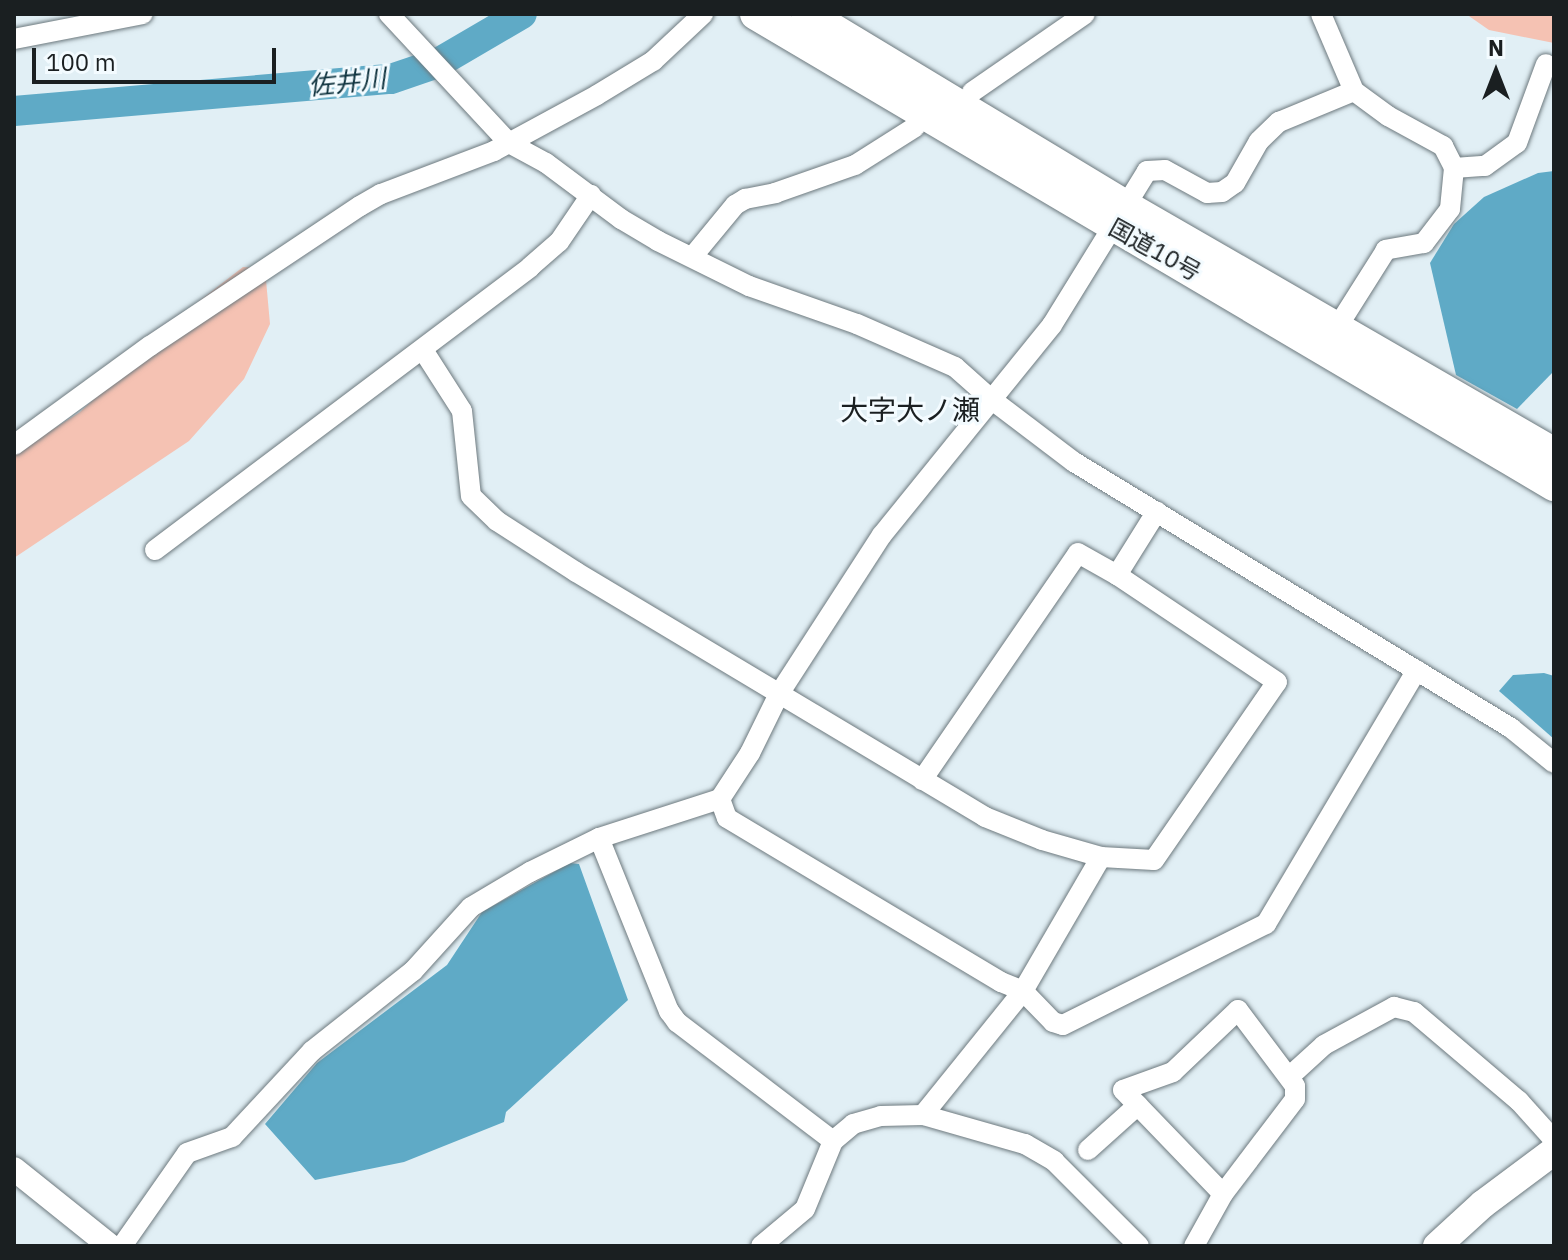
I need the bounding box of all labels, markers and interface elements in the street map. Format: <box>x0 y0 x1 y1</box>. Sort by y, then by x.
scale bar <box>36 32 280 82</box>
north arrow <box>1456 32 1536 112</box>
text: N <box>1488 33 1504 62</box>
text: 100 m <box>46 46 116 78</box>
water label: 佐井川 <box>307 62 387 102</box>
street label: 国道10号 <box>1104 213 1206 287</box>
district label: 大字大ノ瀬 <box>840 393 980 427</box>

